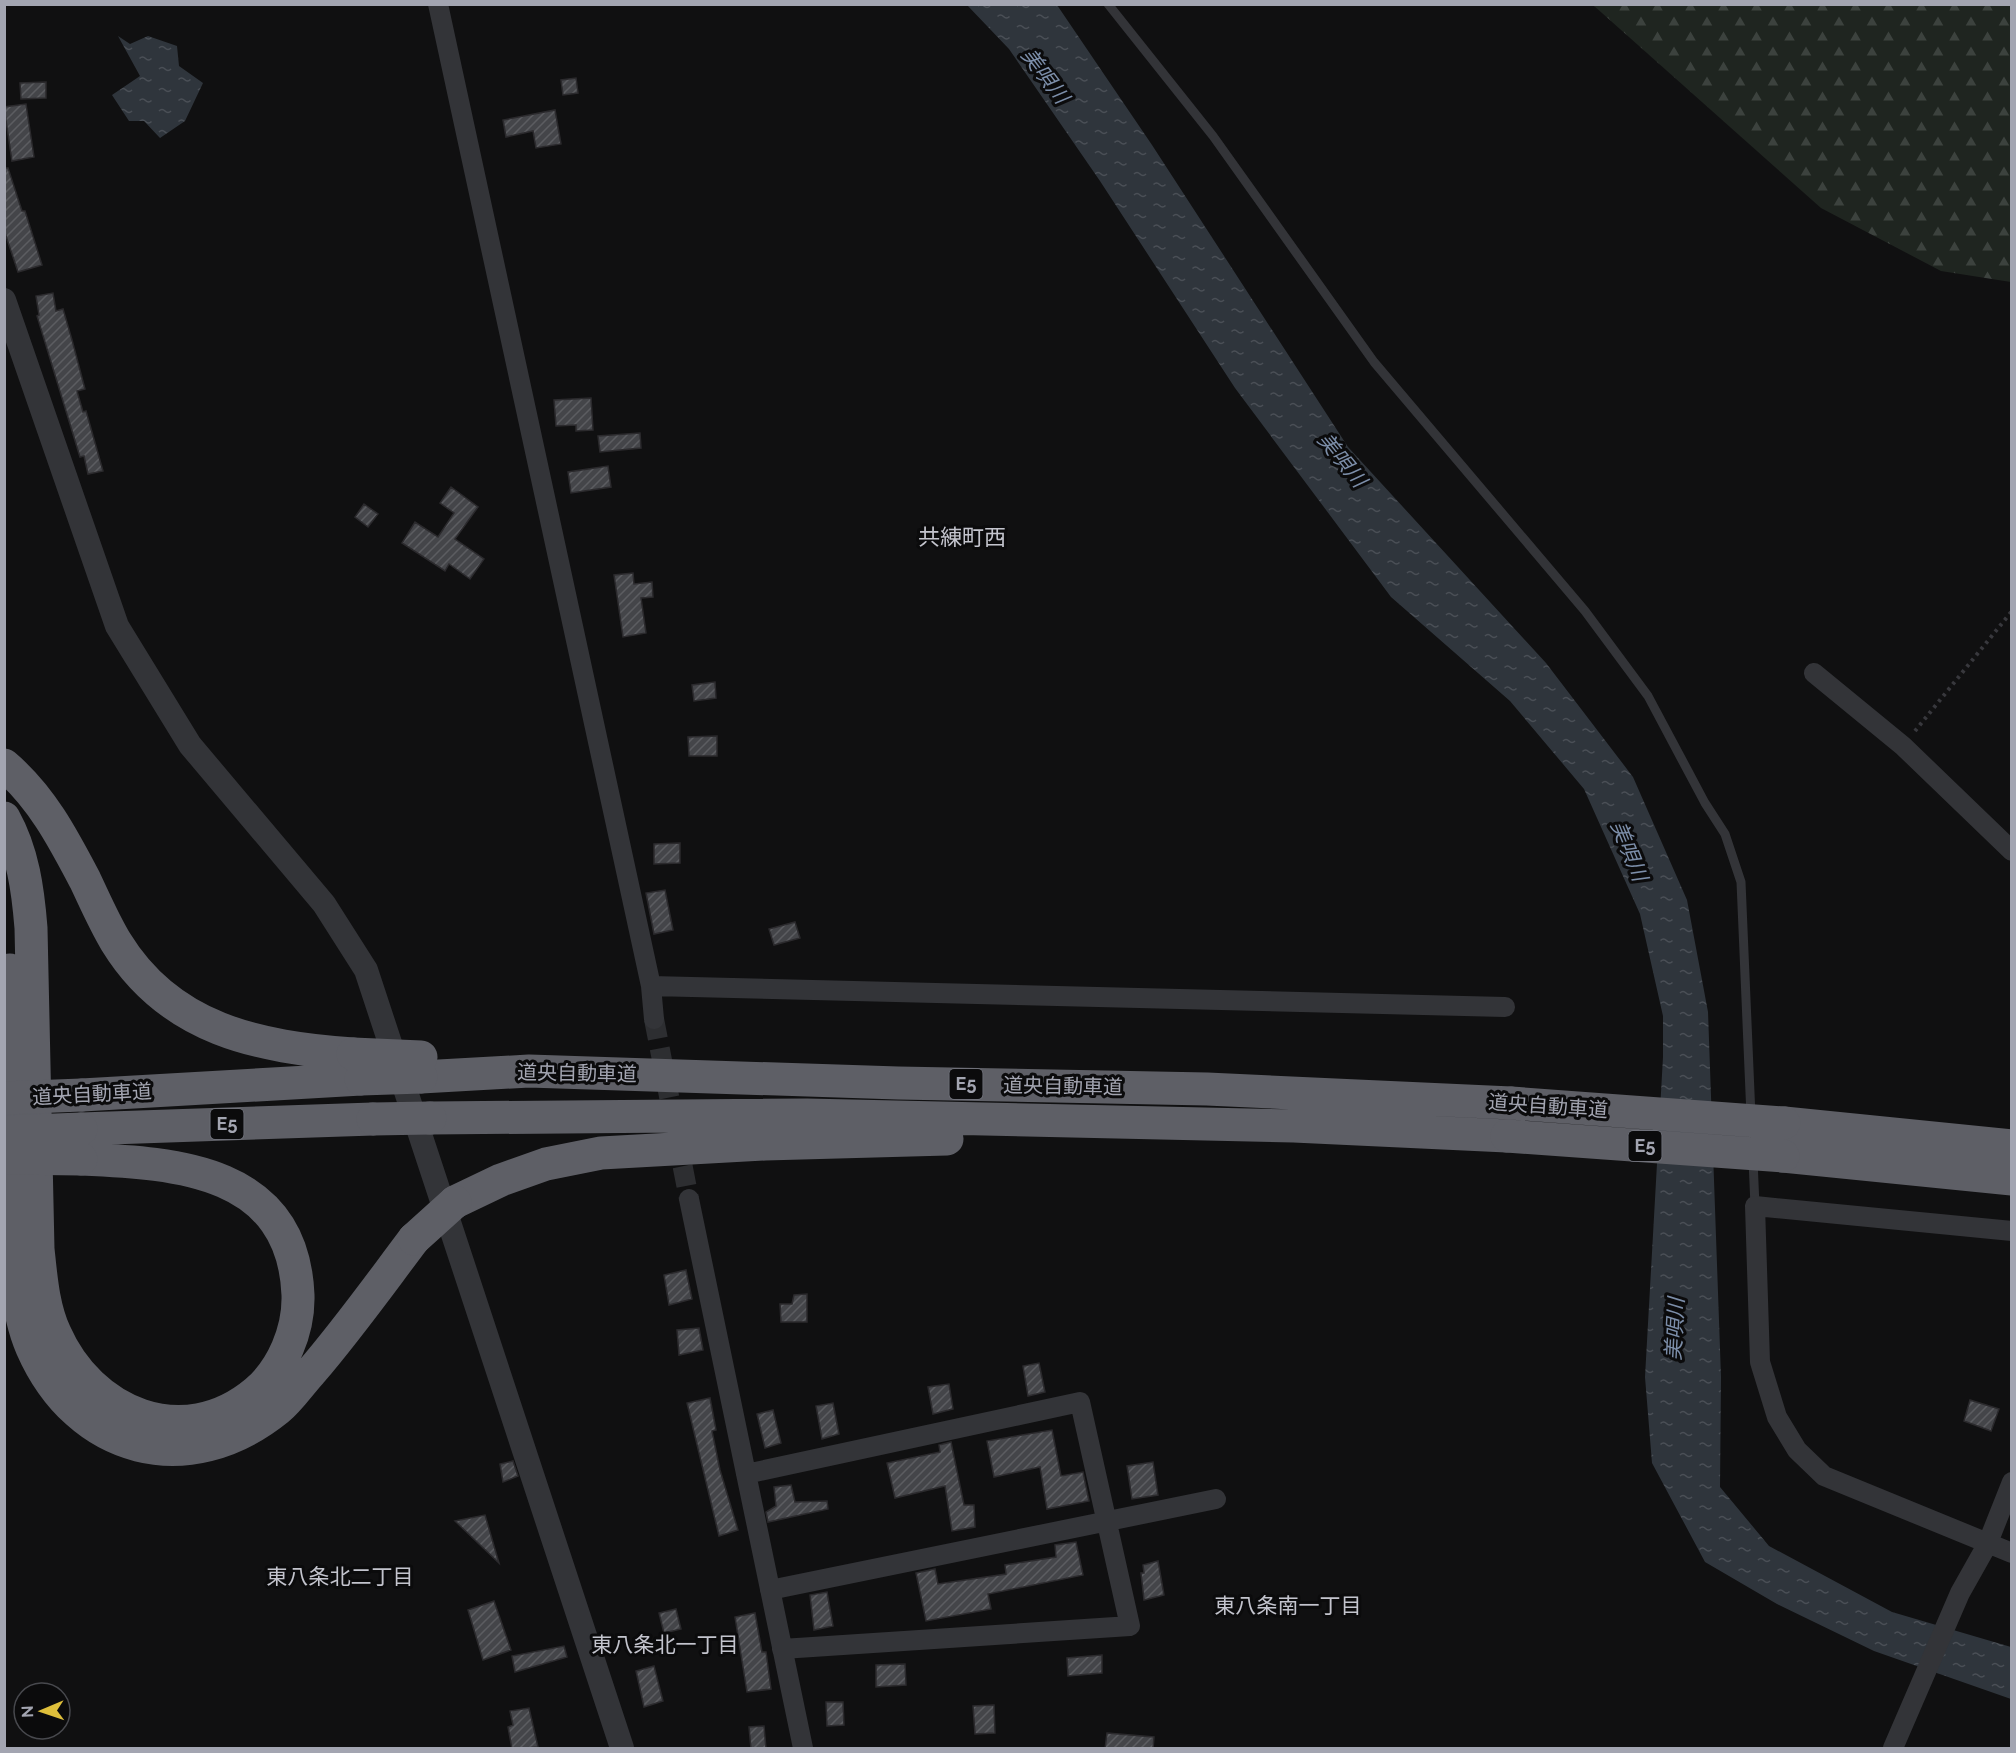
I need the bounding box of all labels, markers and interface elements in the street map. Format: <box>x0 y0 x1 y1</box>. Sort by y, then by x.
water label: 美唄川 <box>1016 43 1076 110</box>
water label: 美唄川 <box>1313 427 1373 494</box>
district label: 共練町西 <box>918 524 1006 550</box>
water label: 美唄川 <box>1606 817 1654 887</box>
street label: 道央自動車道 <box>517 1060 637 1086</box>
road number: E5 <box>950 1069 982 1099</box>
street label: 道央自動車道 <box>1003 1073 1123 1099</box>
street label: 道央自動車道 <box>31 1079 153 1109</box>
street label: 道央自動車道 <box>1487 1090 1609 1122</box>
road number: E5 <box>210 1109 244 1139</box>
road number: E5 <box>1628 1131 1662 1161</box>
water label: 美唄川 <box>1660 1295 1689 1361</box>
district label: 東八条北二丁目 <box>267 1564 414 1589</box>
district label: 東八条南一丁目 <box>1215 1593 1362 1618</box>
district label: 東八条北一丁目 <box>592 1632 739 1657</box>
north arrow <box>12 1681 72 1741</box>
text: N <box>18 1705 37 1718</box>

